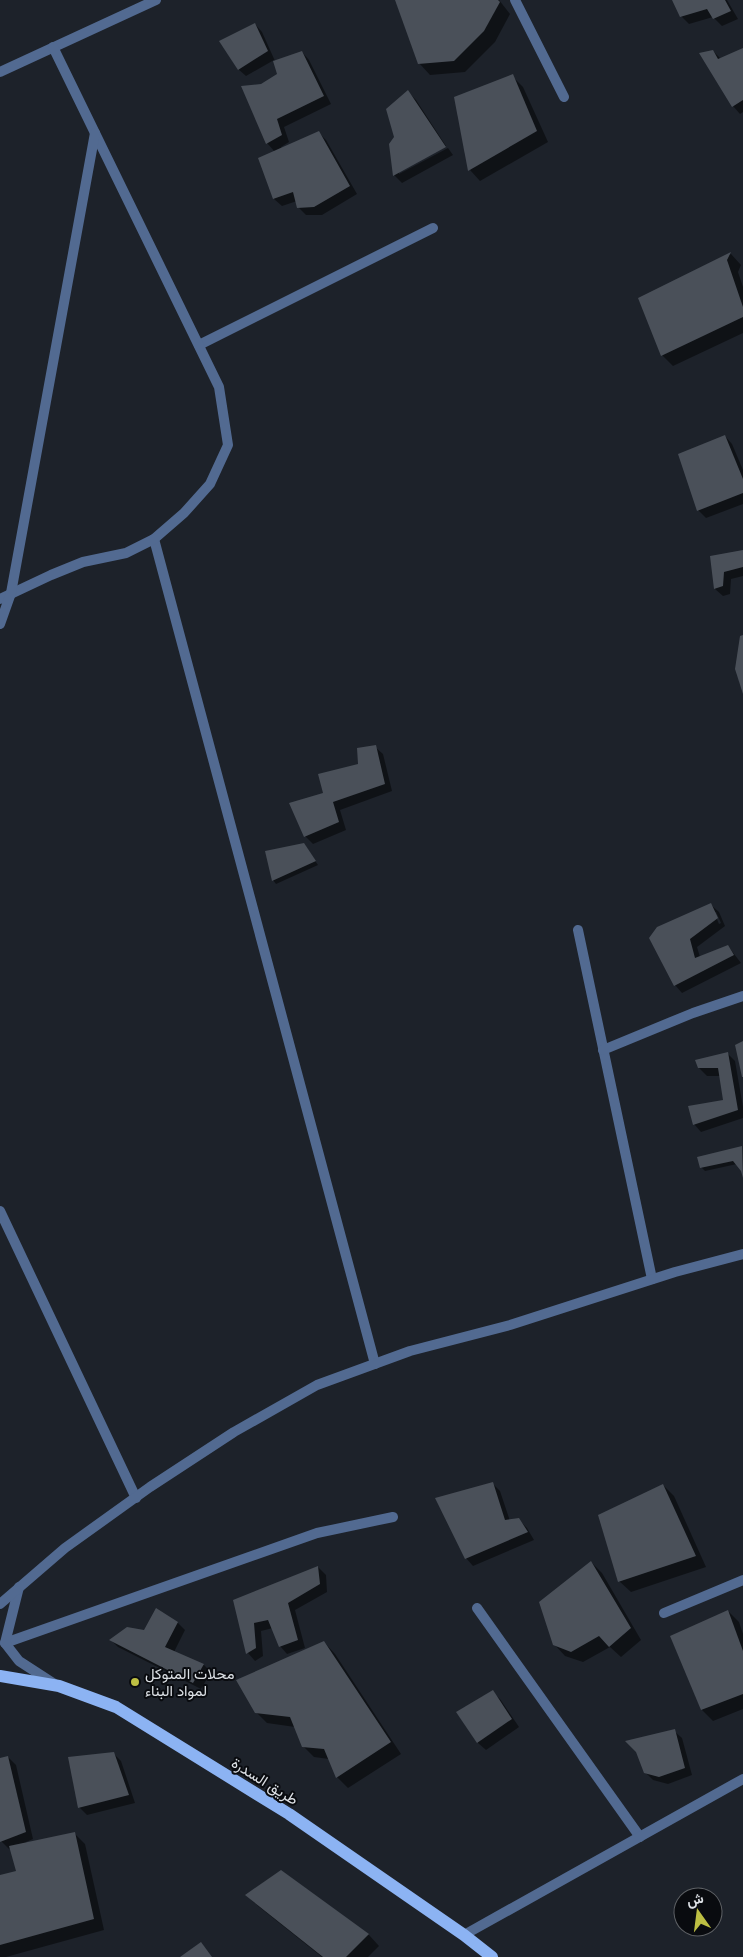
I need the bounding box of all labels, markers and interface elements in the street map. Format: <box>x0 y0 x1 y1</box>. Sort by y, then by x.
place label: محلات المتوكل لمواد البناء <box>145 1664 234 1700</box>
marker: محلات المتوكل لمواد البناء <box>129 1676 141 1688</box>
street label: طريق السدرة <box>228 1753 302 1810</box>
north arrow <box>673 1887 723 1937</box>
text: ش <box>685 1889 705 1910</box>

